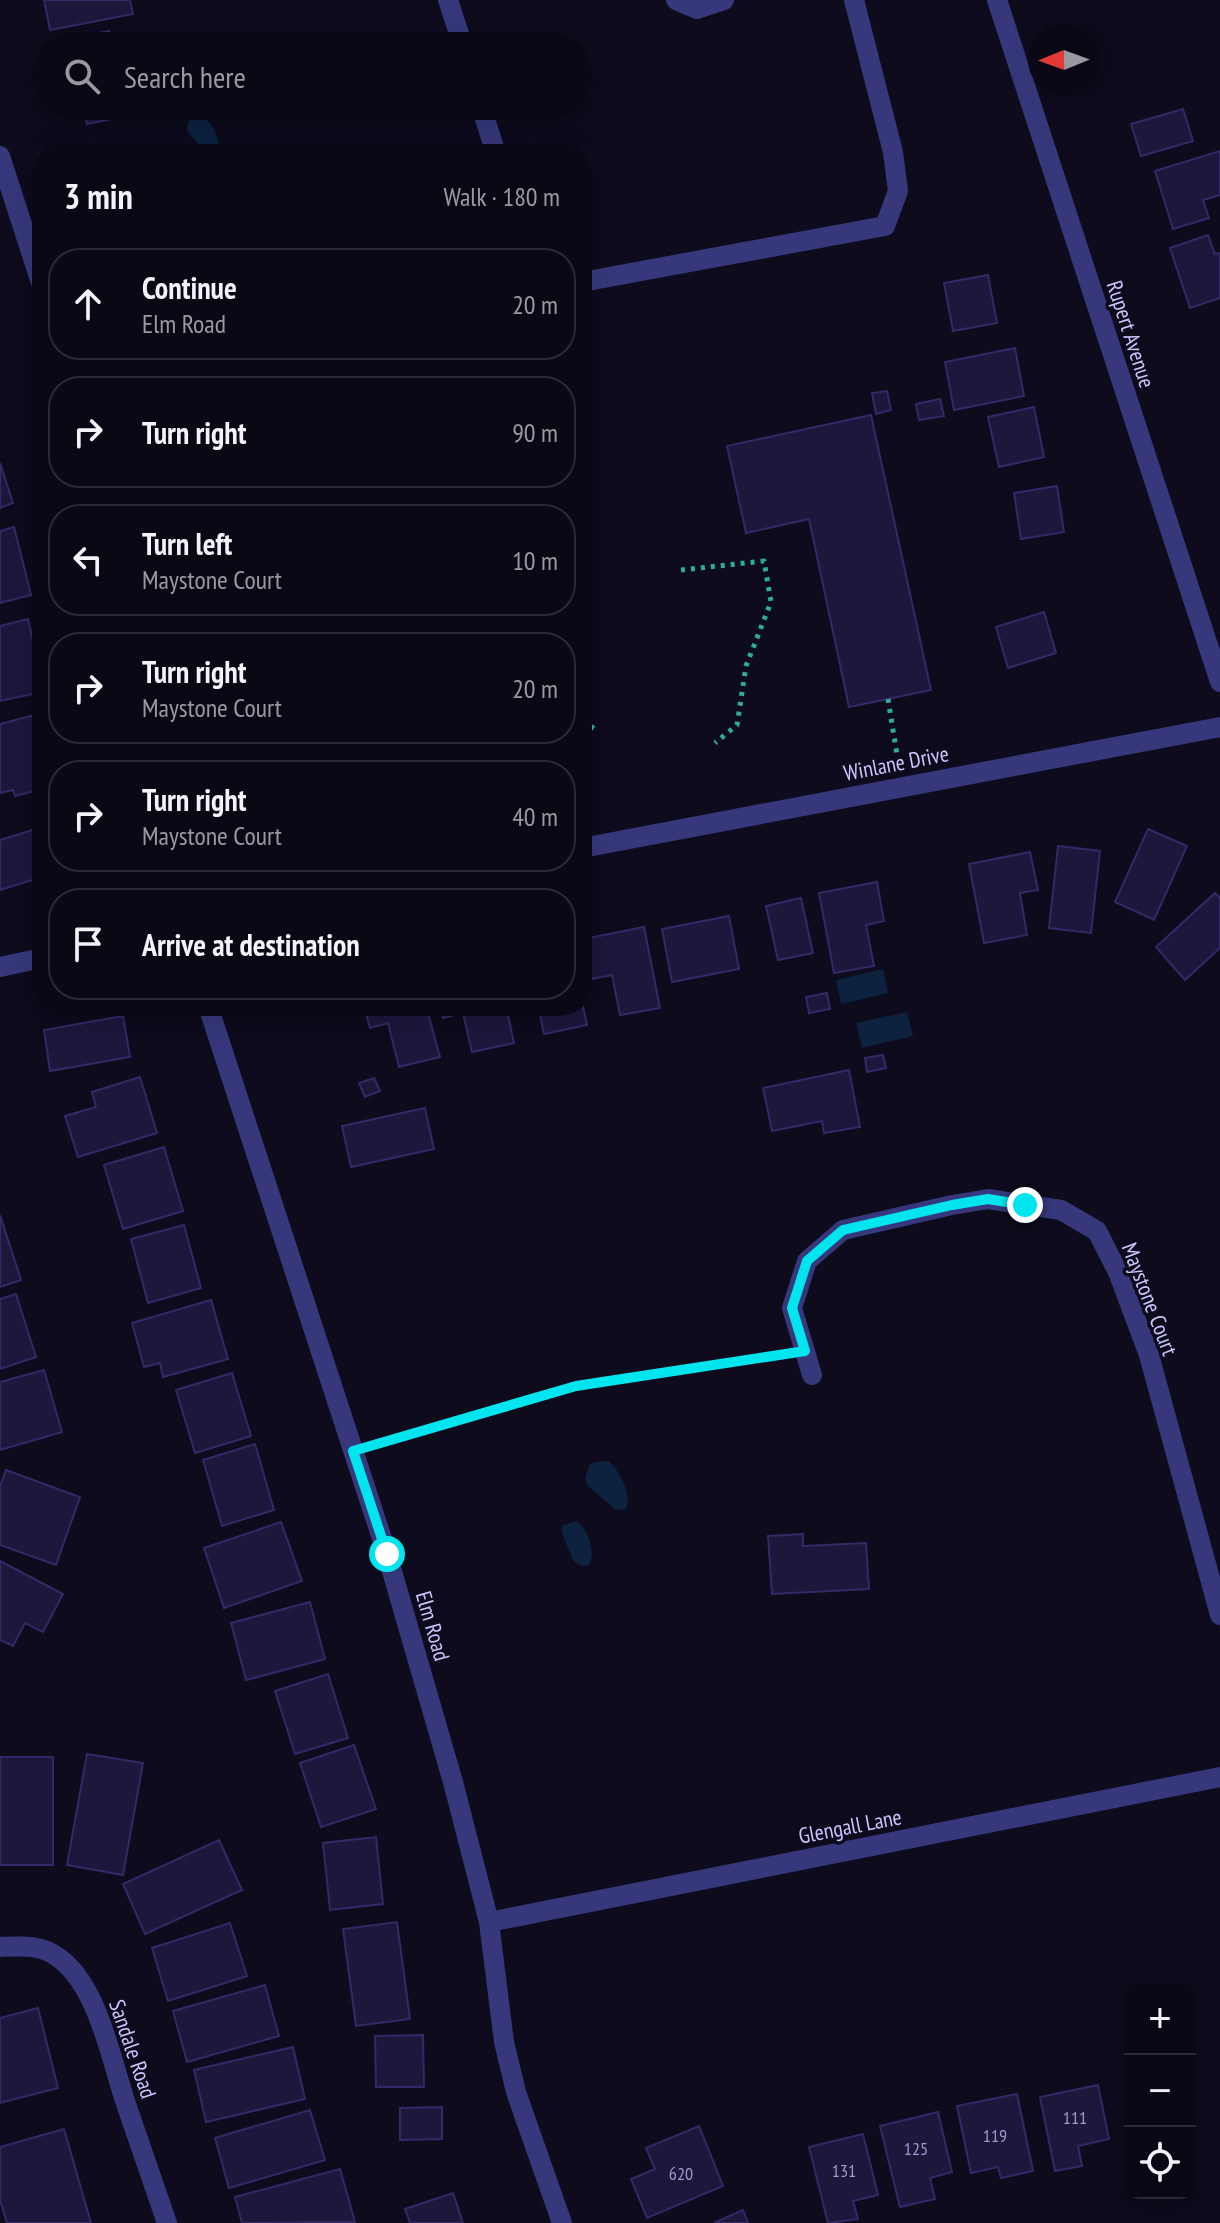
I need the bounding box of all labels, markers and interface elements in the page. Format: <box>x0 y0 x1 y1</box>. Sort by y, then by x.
north arrow <box>1028 24 1100 96</box>
search box <box>32 32 592 120</box>
icon: search <box>60 54 104 98</box>
text: Search here <box>124 57 246 96</box>
text: 3 min <box>64 174 133 218</box>
text: Walk · 180 m <box>443 180 560 213</box>
text: Continue <box>142 268 237 307</box>
street label: Rupert Avenue <box>1101 277 1161 391</box>
icon: ahead <box>66 282 110 326</box>
text: 20 m <box>512 288 558 321</box>
text: Elm Road <box>142 307 226 340</box>
icon: right <box>66 410 110 454</box>
text: Turn right <box>142 413 246 452</box>
text: 90 m <box>512 416 558 449</box>
text: Turn left <box>142 524 232 563</box>
icon: left <box>66 538 110 582</box>
text: 10 m <box>512 544 558 577</box>
text: Maystone Court <box>142 563 282 596</box>
text: Turn right <box>142 652 246 691</box>
icon: right <box>66 666 110 710</box>
text: 20 m <box>512 672 558 705</box>
text: Maystone Court <box>142 691 282 724</box>
street label: Winlane Drive <box>841 739 951 787</box>
text: Turn right <box>142 780 246 819</box>
icon: right <box>66 794 110 838</box>
text: 40 m <box>512 800 558 833</box>
text: Maystone Court <box>142 819 282 852</box>
icon: arrive <box>66 922 110 966</box>
text: Arrive at destination <box>142 925 360 964</box>
route end <box>1007 1187 1043 1223</box>
street label: Maystone Court <box>1116 1239 1184 1359</box>
route start <box>369 1536 405 1572</box>
street label: Elm Road <box>410 1588 456 1664</box>
street label: Glengall Lane <box>796 1802 904 1850</box>
map controls <box>1124 1983 1196 2199</box>
button: + <box>1124 1983 1196 2055</box>
street label: Sandale Road <box>103 1996 163 2102</box>
button: − <box>1124 2055 1196 2127</box>
house number: 111 <box>1063 2106 1087 2129</box>
house number: 119 <box>983 2124 1007 2147</box>
button: locate <box>1124 2127 1196 2199</box>
house number: 125 <box>904 2137 928 2160</box>
house number: 131 <box>832 2159 856 2182</box>
house number: 620 <box>669 2162 693 2185</box>

